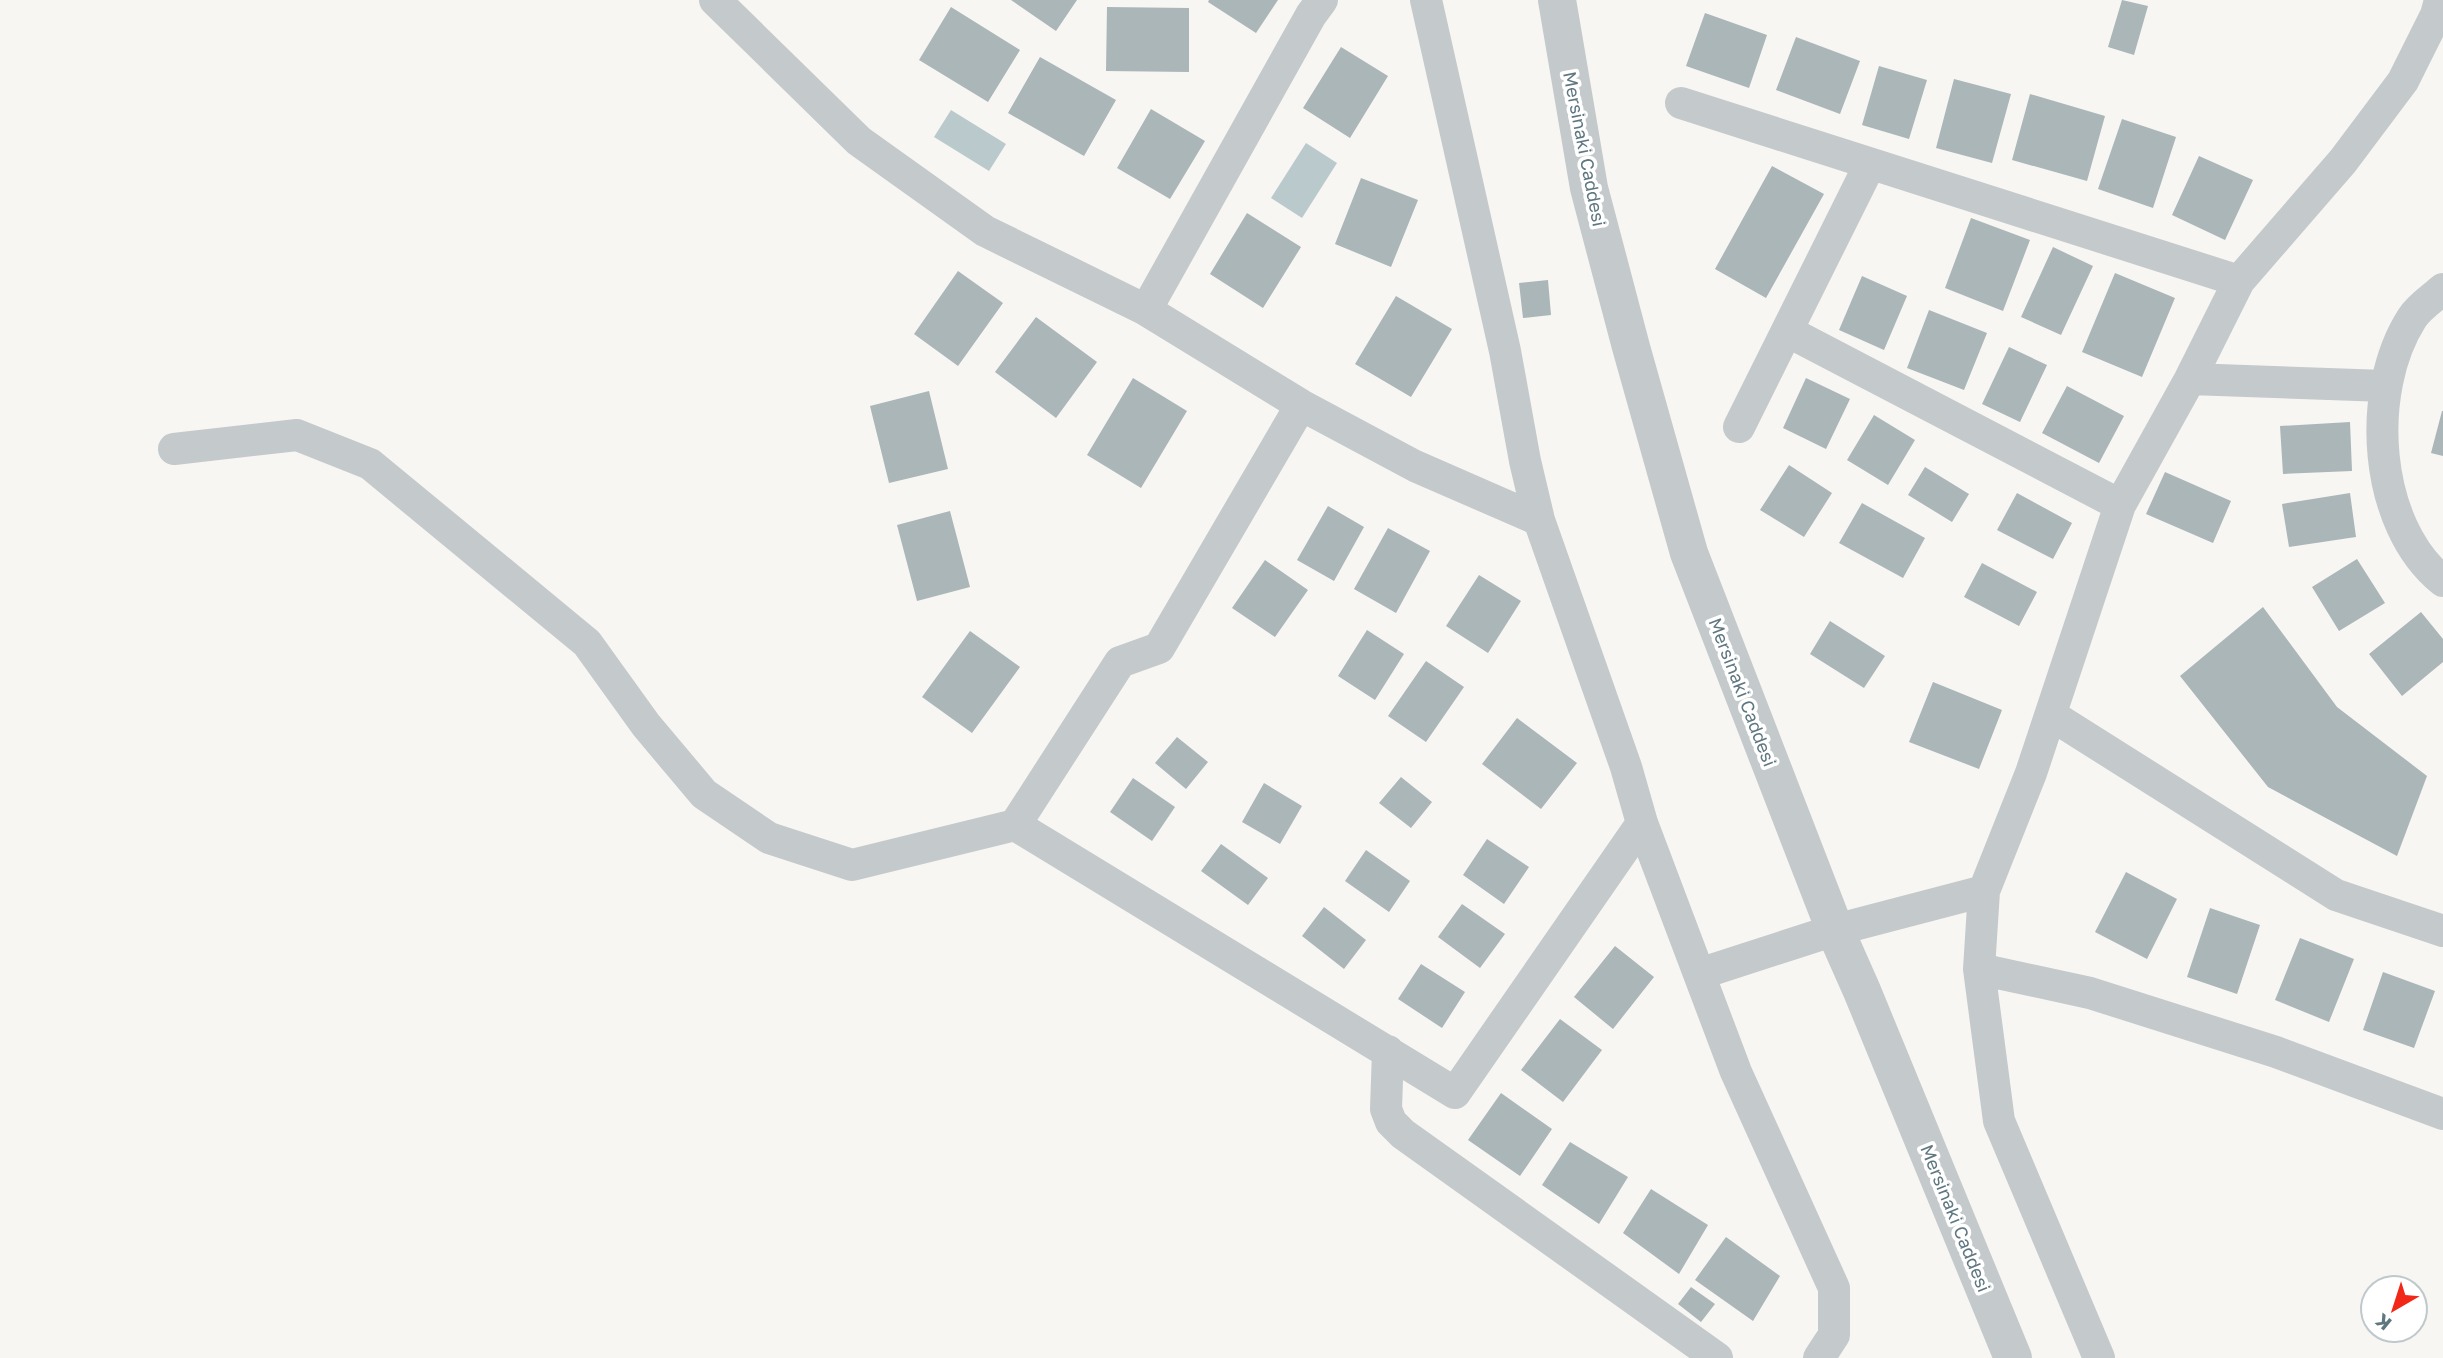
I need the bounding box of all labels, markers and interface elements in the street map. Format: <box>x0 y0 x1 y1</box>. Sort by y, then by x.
street label: Mersinaki Caddesi <box>1559 70 1611 228</box>
street label: Mersinaki Caddesi <box>1705 615 1781 769</box>
street label: Mersinaki Caddesi <box>1916 1141 1996 1295</box>
north arrow <box>2359 1274 2429 1344</box>
text: K <box>2370 1309 2396 1336</box>

